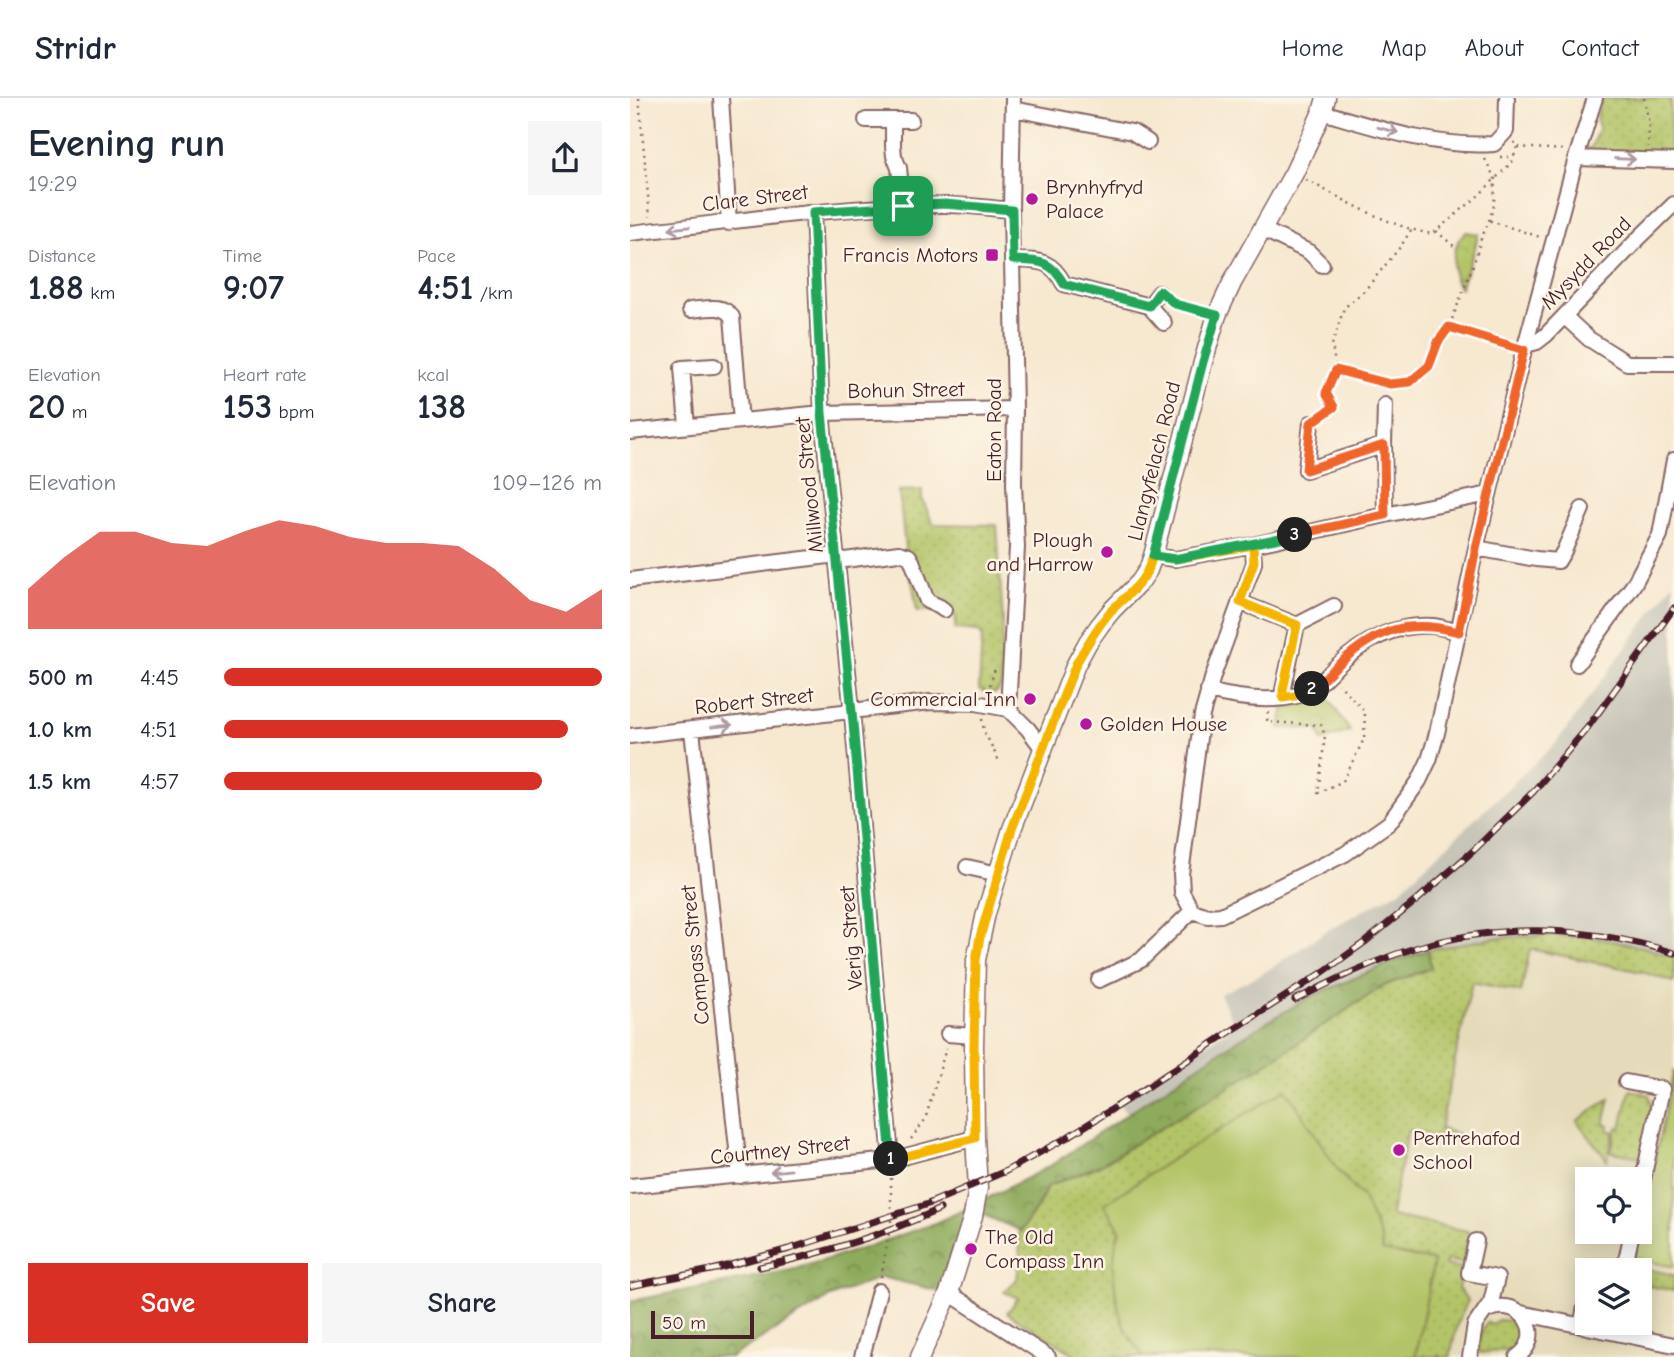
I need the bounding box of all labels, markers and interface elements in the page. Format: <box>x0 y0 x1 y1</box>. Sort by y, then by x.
text: Stridr <box>35 29 116 67</box>
text: Home <box>1282 34 1343 62</box>
text: Map <box>1381 34 1427 62</box>
text: About <box>1465 34 1523 62</box>
text: Contact <box>1561 34 1639 62</box>
button: share <box>528 121 602 195</box>
text: Evening run <box>28 122 225 166</box>
one-way arrow <box>1376 125 1398 138</box>
one-way arrow <box>1613 152 1636 166</box>
text: 19:29 <box>28 170 78 197</box>
place label: Brynhyfryd Palace <box>1046 175 1143 223</box>
pin <box>873 176 933 236</box>
street label: Clare Street <box>701 179 810 216</box>
icon: arrive <box>884 187 922 225</box>
marker: Brynhyfryd Palace <box>1024 191 1040 207</box>
street label: Mysydd Road <box>1536 212 1636 314</box>
one-way arrow <box>669 222 691 235</box>
place label: Francis Motors <box>843 243 978 267</box>
text: Distance <box>28 245 96 267</box>
text: Time <box>223 245 262 267</box>
text: Pace <box>417 245 456 267</box>
marker: Francis Motors <box>984 247 1000 263</box>
text: 1.88 <box>28 267 84 308</box>
text: 9:07 <box>223 267 284 308</box>
text: 4:51 <box>417 267 473 308</box>
text: km <box>84 282 115 304</box>
text: /km <box>473 282 513 304</box>
text: Elevation <box>28 364 101 386</box>
text: Heart rate <box>223 364 306 386</box>
text: kcal <box>417 364 449 386</box>
street label: Bohun Street <box>847 377 966 403</box>
street label: Eaton Road <box>982 378 1006 482</box>
street label: Llangyfelach Road <box>1123 379 1185 543</box>
text: 20 <box>28 386 65 427</box>
text: 153 <box>223 386 272 427</box>
text: 138 <box>417 386 466 427</box>
text: m <box>65 401 88 423</box>
text: bpm <box>272 401 315 423</box>
street label: Millwood Street <box>790 415 828 554</box>
text: Elevation <box>28 469 116 496</box>
text: 109–126 m <box>493 469 602 496</box>
pin: 3 <box>1278 518 1312 552</box>
text: 3 <box>1290 523 1299 545</box>
place label: Plough and Harrow <box>987 528 1093 576</box>
marker: Plough and Harrow <box>1099 544 1115 560</box>
text: 500 m <box>28 664 93 691</box>
text: 4:45 <box>140 664 179 691</box>
pin: 2 <box>1294 672 1330 706</box>
text: 2 <box>1307 677 1316 699</box>
street label: Robert Street <box>694 683 815 719</box>
place label: Commercial Inn <box>870 687 1016 711</box>
marker: Commercial Inn <box>1022 691 1038 707</box>
place label: Golden House <box>1100 712 1227 736</box>
text: 1.0 km <box>28 716 92 743</box>
text: 4:51 <box>140 716 177 743</box>
marker: Golden House <box>1078 716 1094 732</box>
one-way arrow <box>710 720 733 733</box>
text: 1.5 km <box>28 768 91 795</box>
text: 4:57 <box>140 768 179 795</box>
street label: Compass Street <box>676 883 714 1026</box>
street label: Verig Street <box>834 884 868 991</box>
place label: Pentrehafod School <box>1413 1126 1520 1174</box>
street label: Courtney Street <box>709 1131 852 1169</box>
pin: 1 <box>874 1142 908 1176</box>
marker: Pentrehafod School <box>1391 1142 1407 1158</box>
text: 1 <box>887 1147 894 1169</box>
one-way arrow <box>770 1165 793 1178</box>
map controls <box>1575 1167 1652 1335</box>
button: locate <box>1575 1167 1652 1244</box>
place label: The Old Compass Inn <box>985 1225 1104 1273</box>
marker: The Old Compass Inn <box>963 1241 979 1257</box>
button: layers <box>1575 1258 1652 1335</box>
button: Save <box>28 1263 308 1343</box>
button: Share <box>322 1263 602 1343</box>
scale bar <box>651 1308 754 1340</box>
text: 50 m <box>662 1312 706 1334</box>

